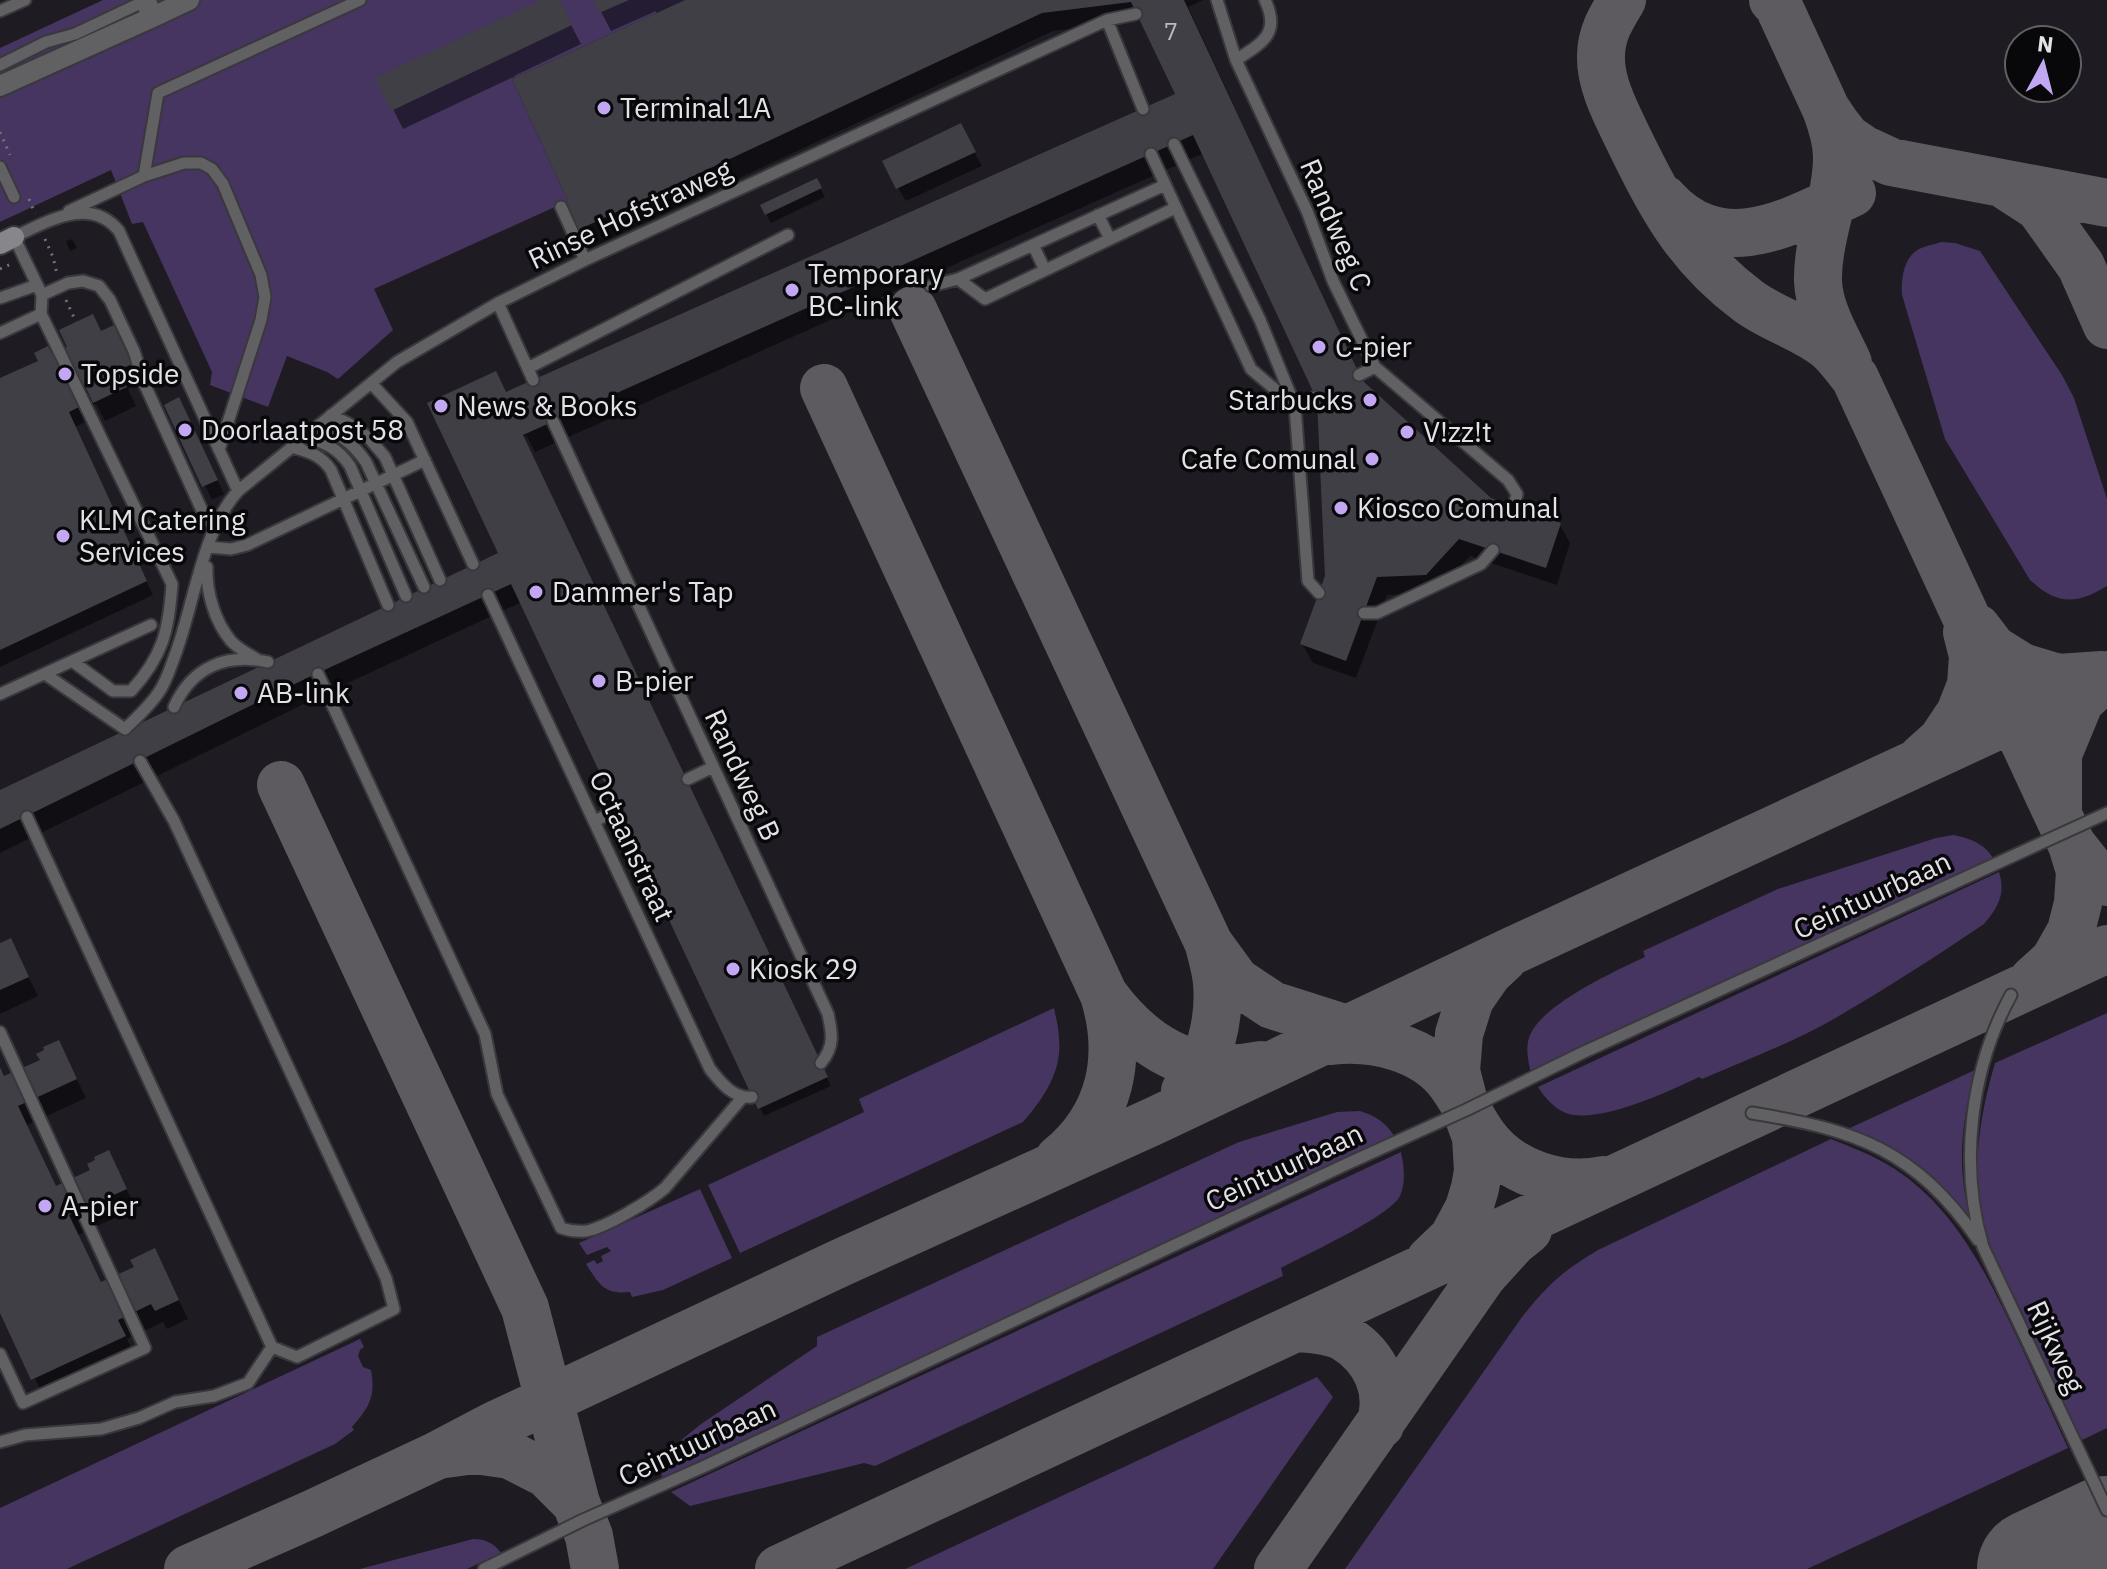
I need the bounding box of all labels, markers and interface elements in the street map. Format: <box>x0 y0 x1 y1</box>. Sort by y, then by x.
house number: 7 <box>1164 15 1178 47</box>
north arrow <box>2003 24 2083 104</box>
text: N <box>2036 28 2055 59</box>
place label: Terminal 1A <box>620 89 771 126</box>
marker: Terminal 1A <box>595 99 613 117</box>
street label: Rinse Hofstraweg <box>522 150 738 277</box>
street label: Randweg C <box>1292 153 1381 297</box>
place label: Temporary BC-link <box>808 255 944 324</box>
marker: Temporary BC-link <box>783 281 801 299</box>
place label: C-pier <box>1335 328 1412 365</box>
marker: C-pier <box>1310 338 1328 356</box>
place label: Topside <box>81 355 179 392</box>
marker: Topside <box>56 365 74 383</box>
place label: Starbucks <box>1228 381 1354 418</box>
place label: News & Books <box>457 387 638 424</box>
marker: Starbucks <box>1361 391 1379 409</box>
marker: News & Books <box>432 397 450 415</box>
place label: Doorlaatpost 58 <box>201 411 404 448</box>
place label: V!zz!t <box>1423 413 1492 450</box>
marker: Doorlaatpost 58 <box>176 421 194 439</box>
marker: V!zz!t <box>1398 423 1416 441</box>
place label: Cafe Comunal <box>1181 440 1356 477</box>
marker: Cafe Comunal <box>1363 450 1381 468</box>
place label: Kiosco Comunal <box>1357 489 1559 526</box>
marker: Kiosco Comunal <box>1332 499 1350 517</box>
place label: KLM Catering Services <box>79 501 246 570</box>
marker: KLM Catering Services <box>54 527 72 545</box>
place label: Dammer's Tap <box>552 573 733 610</box>
marker: Dammer's Tap <box>527 583 545 601</box>
place label: B-pier <box>615 662 693 699</box>
marker: B-pier <box>590 672 608 690</box>
place label: AB-link <box>257 674 350 711</box>
marker: AB-link <box>232 684 250 702</box>
street label: Randweg B <box>697 703 790 847</box>
street label: Octaanstraat <box>581 764 684 927</box>
street label: Ceintuurbaan <box>1787 842 1956 947</box>
place label: Kiosk 29 <box>749 950 858 987</box>
marker: Kiosk 29 <box>724 960 742 978</box>
street label: Ceintuurbaan <box>1199 1114 1368 1219</box>
place label: A-pier <box>61 1187 138 1224</box>
marker: A-pier <box>36 1197 54 1215</box>
street label: Rijkweg <box>2019 1294 2094 1399</box>
street label: Ceintuurbaan <box>612 1389 781 1494</box>

